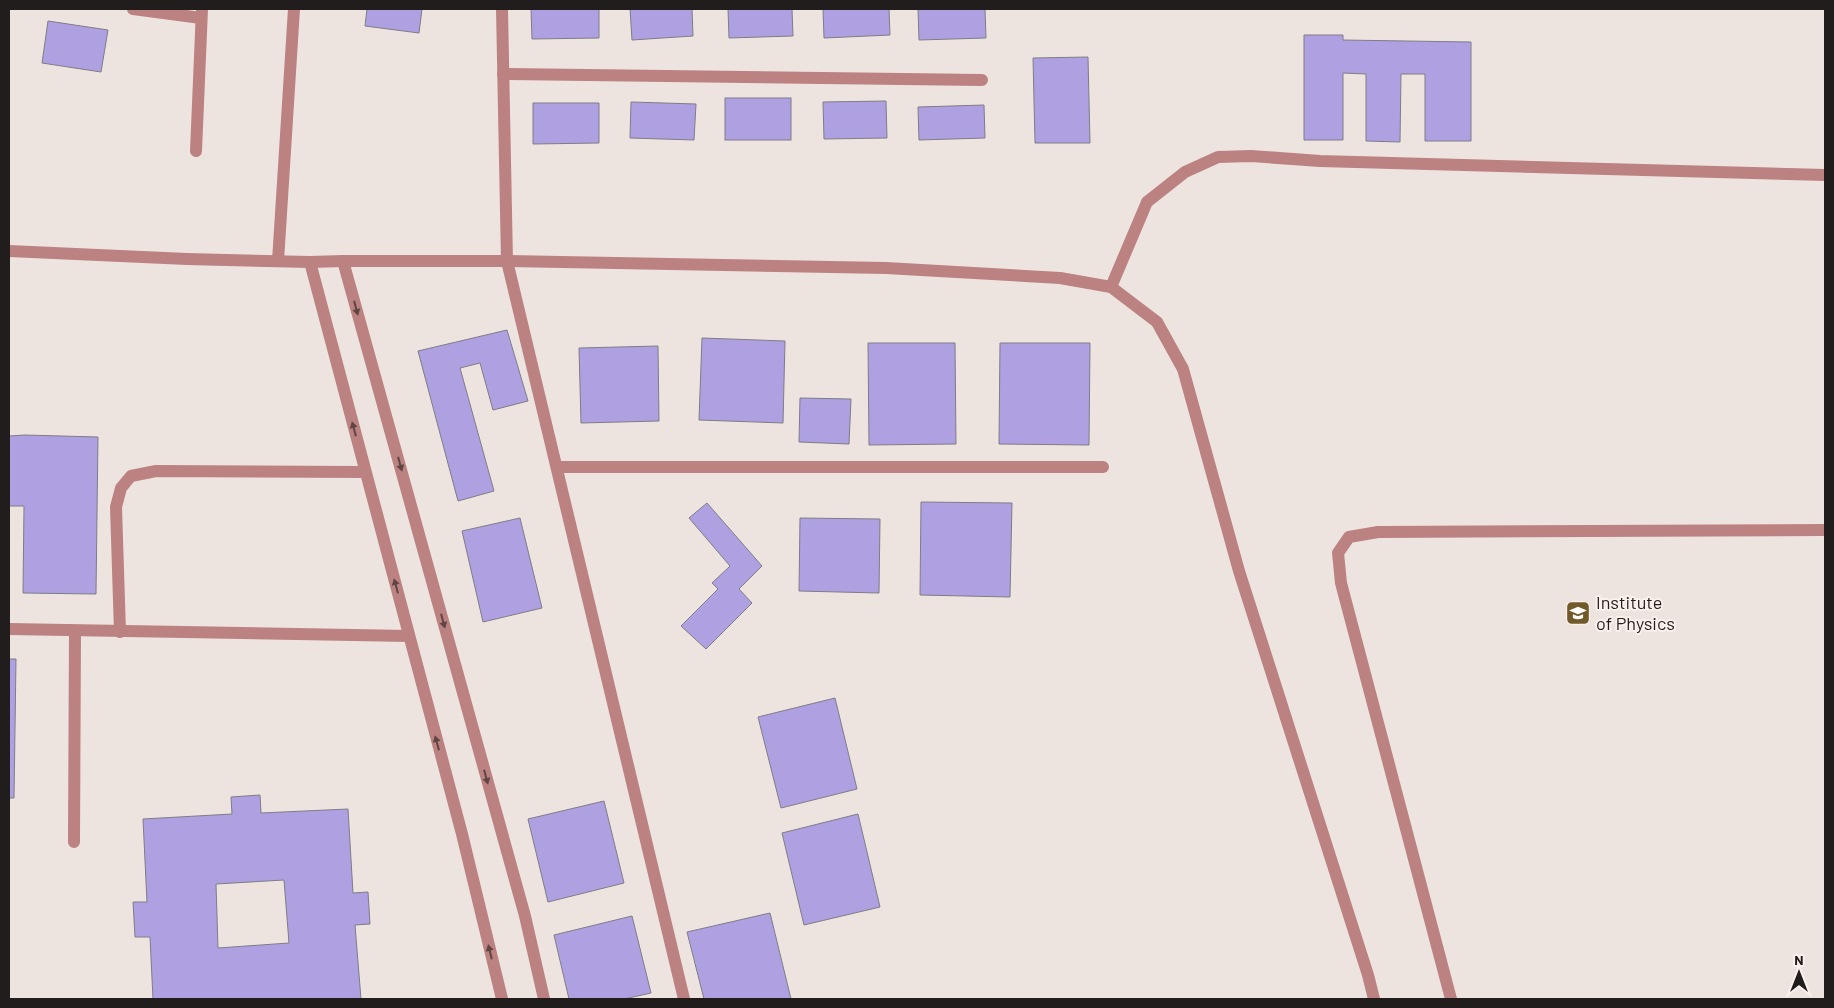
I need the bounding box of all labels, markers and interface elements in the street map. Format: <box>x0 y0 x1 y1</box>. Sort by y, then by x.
one-way arrow <box>353 300 361 315</box>
one-way arrow <box>350 422 358 437</box>
one-way arrow <box>396 457 404 472</box>
one-way arrow <box>392 579 400 594</box>
place label: Institute of Physics <box>1596 591 1675 634</box>
school or university icon: Institute of Physics <box>1565 600 1591 626</box>
one-way arrow <box>439 613 447 628</box>
one-way arrow <box>433 736 441 751</box>
one-way arrow <box>482 770 490 785</box>
one-way arrow <box>486 944 494 959</box>
north arrow <box>1774 948 1824 998</box>
text: N <box>1794 951 1804 968</box>

